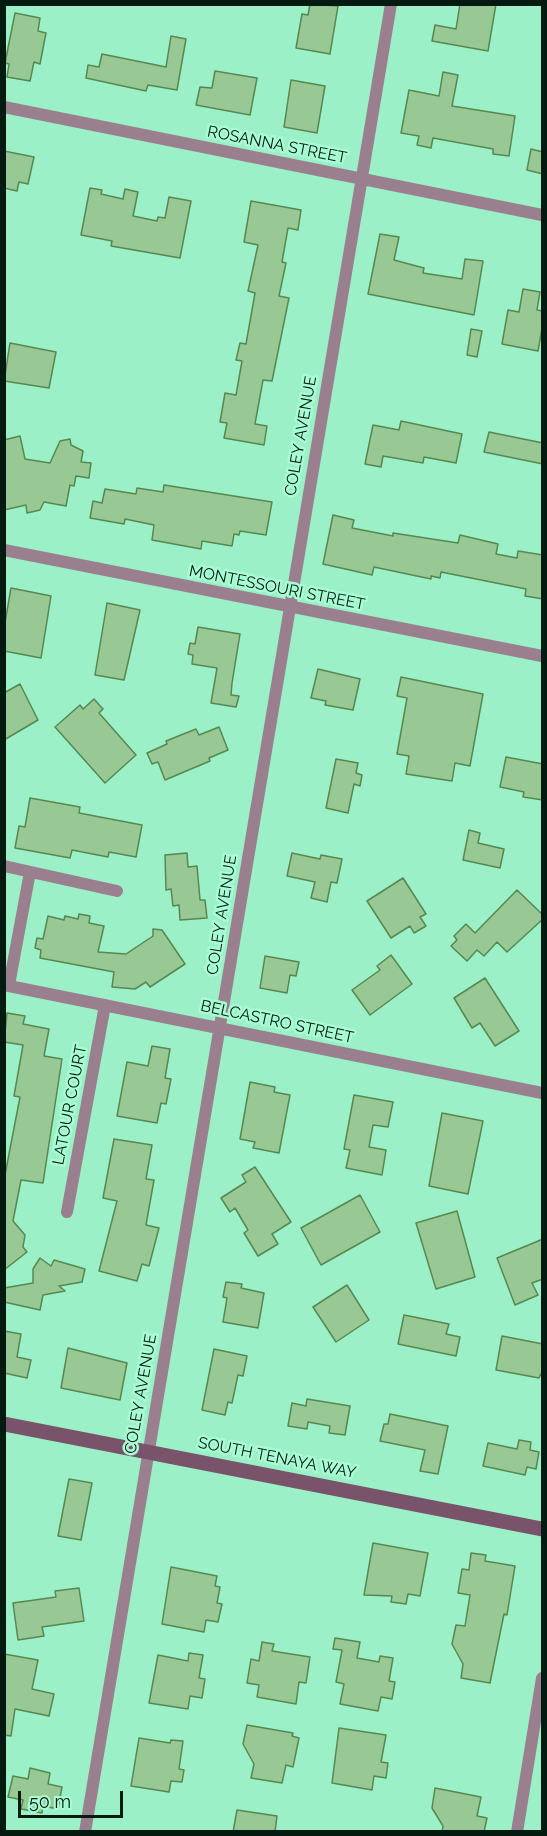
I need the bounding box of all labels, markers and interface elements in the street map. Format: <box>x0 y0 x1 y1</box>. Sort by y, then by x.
street label: ROSANNA STREET <box>206 122 348 168</box>
street label: COLEY AVENUE <box>281 375 321 497</box>
street label: MONTESSOURI STREET <box>187 561 367 615</box>
street label: COLEY AVENUE <box>203 854 241 976</box>
street label: BELCASTRO STREET <box>199 996 355 1048</box>
street label: LATOUR COURT <box>49 1043 91 1167</box>
street label: COLEY AVENUE <box>121 1333 161 1455</box>
street label: SOUTH TENAYA WAY <box>196 1433 358 1483</box>
scale bar <box>21 1779 126 1817</box>
text: 50 m <box>29 1791 71 1812</box>

